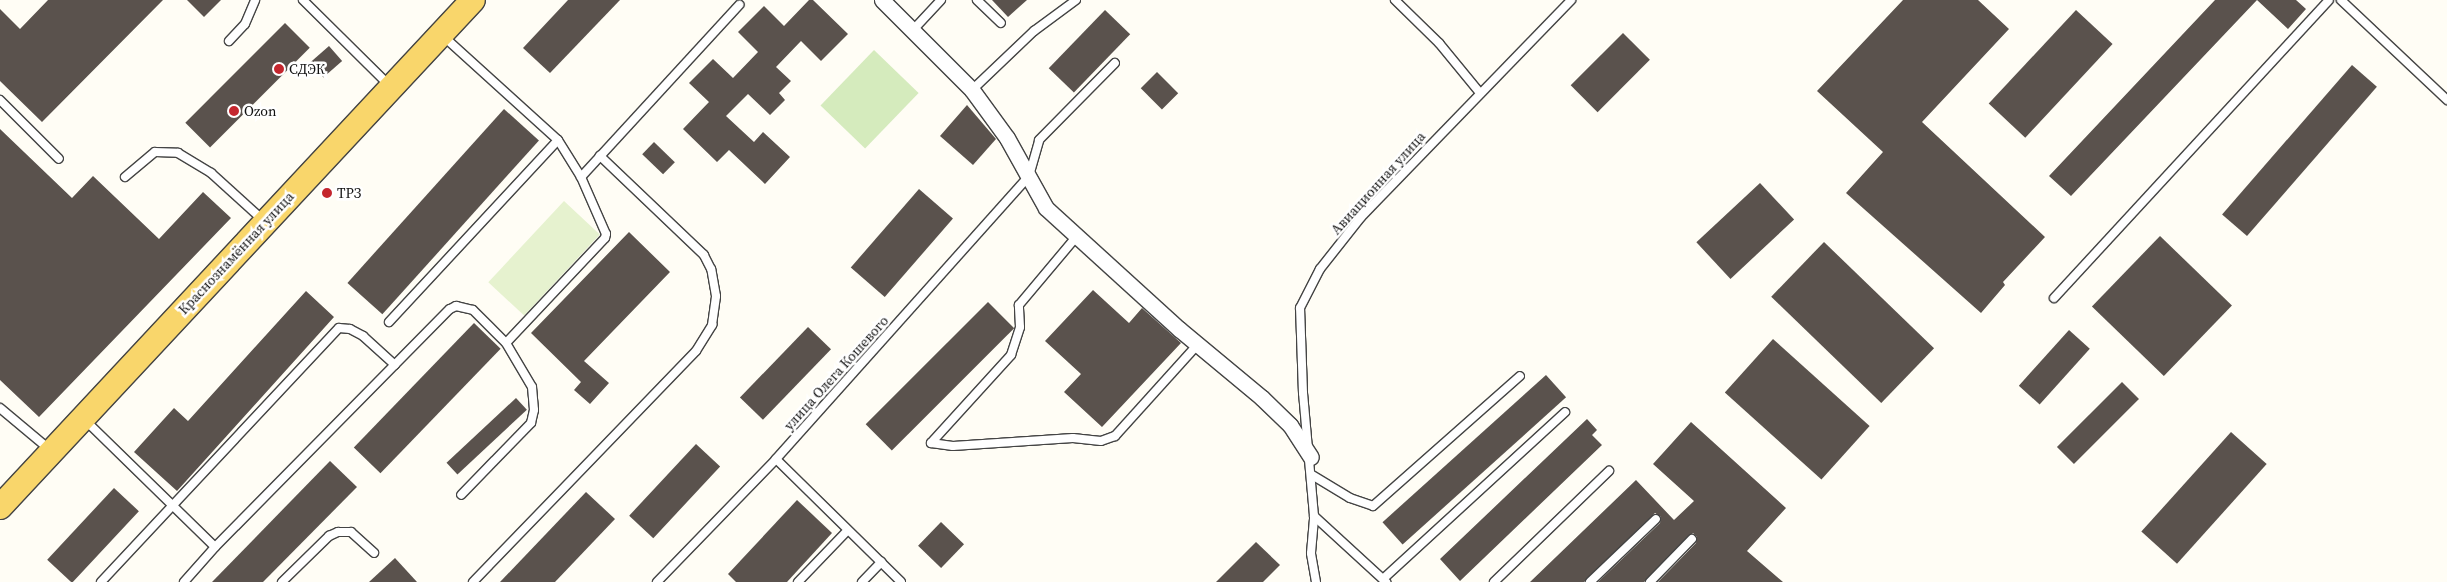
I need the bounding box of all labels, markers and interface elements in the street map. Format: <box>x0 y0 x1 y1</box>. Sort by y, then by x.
place label: СДЭК <box>289 61 325 77</box>
marker: СДЭК <box>273 63 285 75</box>
place label: Ozon <box>244 103 276 119</box>
marker: Ozon <box>228 105 240 117</box>
street label: Авиационная улица <box>1327 128 1429 238</box>
place label: ТРЗ <box>337 185 361 201</box>
marker: ТРЗ <box>321 187 333 199</box>
street label: Краснознамённая улица <box>175 188 297 318</box>
street label: улица Олега Кошевого <box>780 312 892 434</box>

